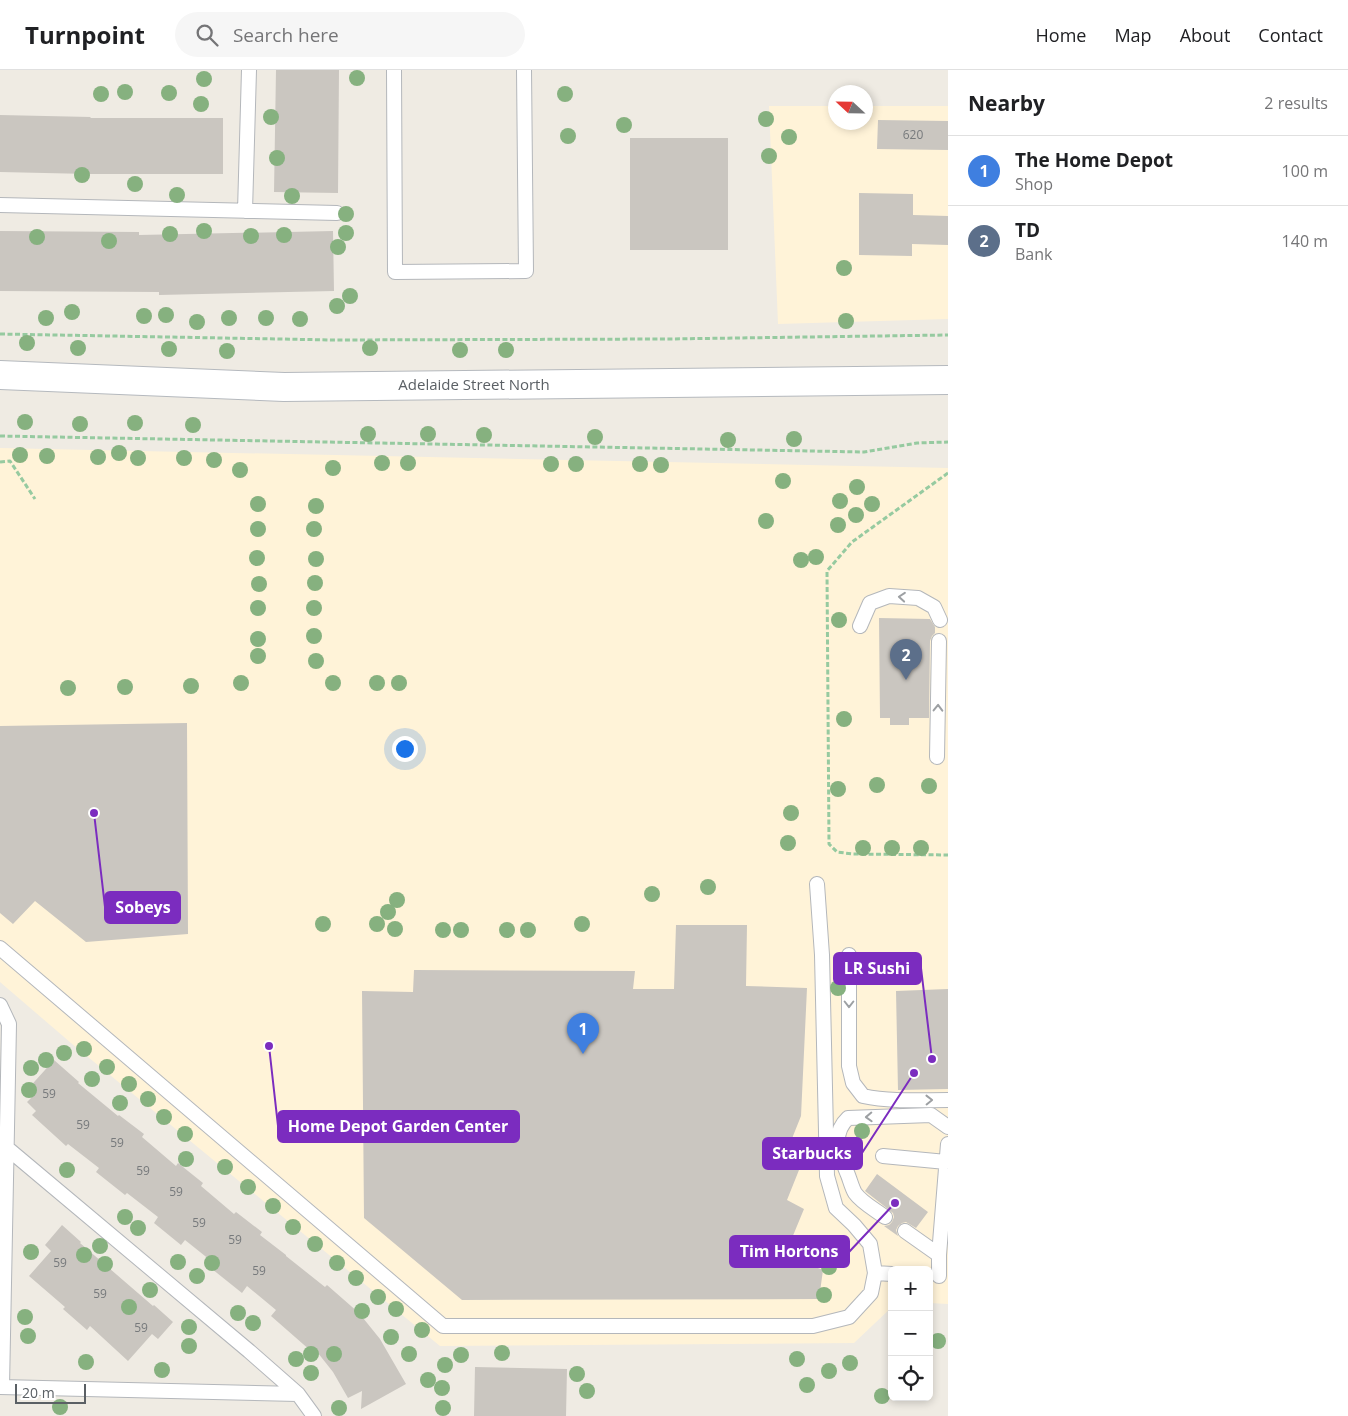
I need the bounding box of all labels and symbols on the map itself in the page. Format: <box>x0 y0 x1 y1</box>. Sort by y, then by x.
north arrow <box>828 85 873 130</box>
house number: 620 <box>903 126 923 143</box>
street label: Adelaide Street North <box>398 374 550 394</box>
one-way arrow <box>897 592 905 603</box>
pin: 2 <box>890 639 922 680</box>
one-way arrow <box>933 704 943 712</box>
your location <box>392 736 418 762</box>
callout: Sobeys <box>105 892 180 923</box>
text: Sobeys <box>115 896 171 918</box>
callout: LR Sushi <box>834 953 921 984</box>
text: LR Sushi <box>844 957 910 979</box>
one-way arrow <box>844 1000 854 1008</box>
pin: 1 <box>567 1013 599 1054</box>
house number: 59 <box>42 1085 56 1102</box>
one-way arrow <box>926 1095 934 1105</box>
callout: Home Depot Garden Center <box>278 1111 519 1142</box>
one-way arrow <box>864 1111 872 1122</box>
text: Home Depot Garden Center <box>288 1115 508 1137</box>
house number: 59 <box>76 1116 90 1133</box>
house number: 59 <box>110 1134 124 1151</box>
callout: Starbucks <box>763 1138 862 1169</box>
text: Starbucks <box>772 1142 852 1164</box>
house number: 59 <box>136 1162 150 1179</box>
house number: 59 <box>169 1183 183 1200</box>
house number: 59 <box>192 1214 206 1231</box>
house number: 59 <box>228 1231 242 1248</box>
callout: Tim Hortons <box>730 1236 849 1267</box>
text: Tim Hortons <box>740 1240 838 1262</box>
house number: 59 <box>53 1254 67 1271</box>
house number: 59 <box>252 1262 266 1279</box>
house number: 59 <box>93 1285 107 1302</box>
house number: 59 <box>134 1319 148 1336</box>
scale bar <box>15 1381 86 1404</box>

